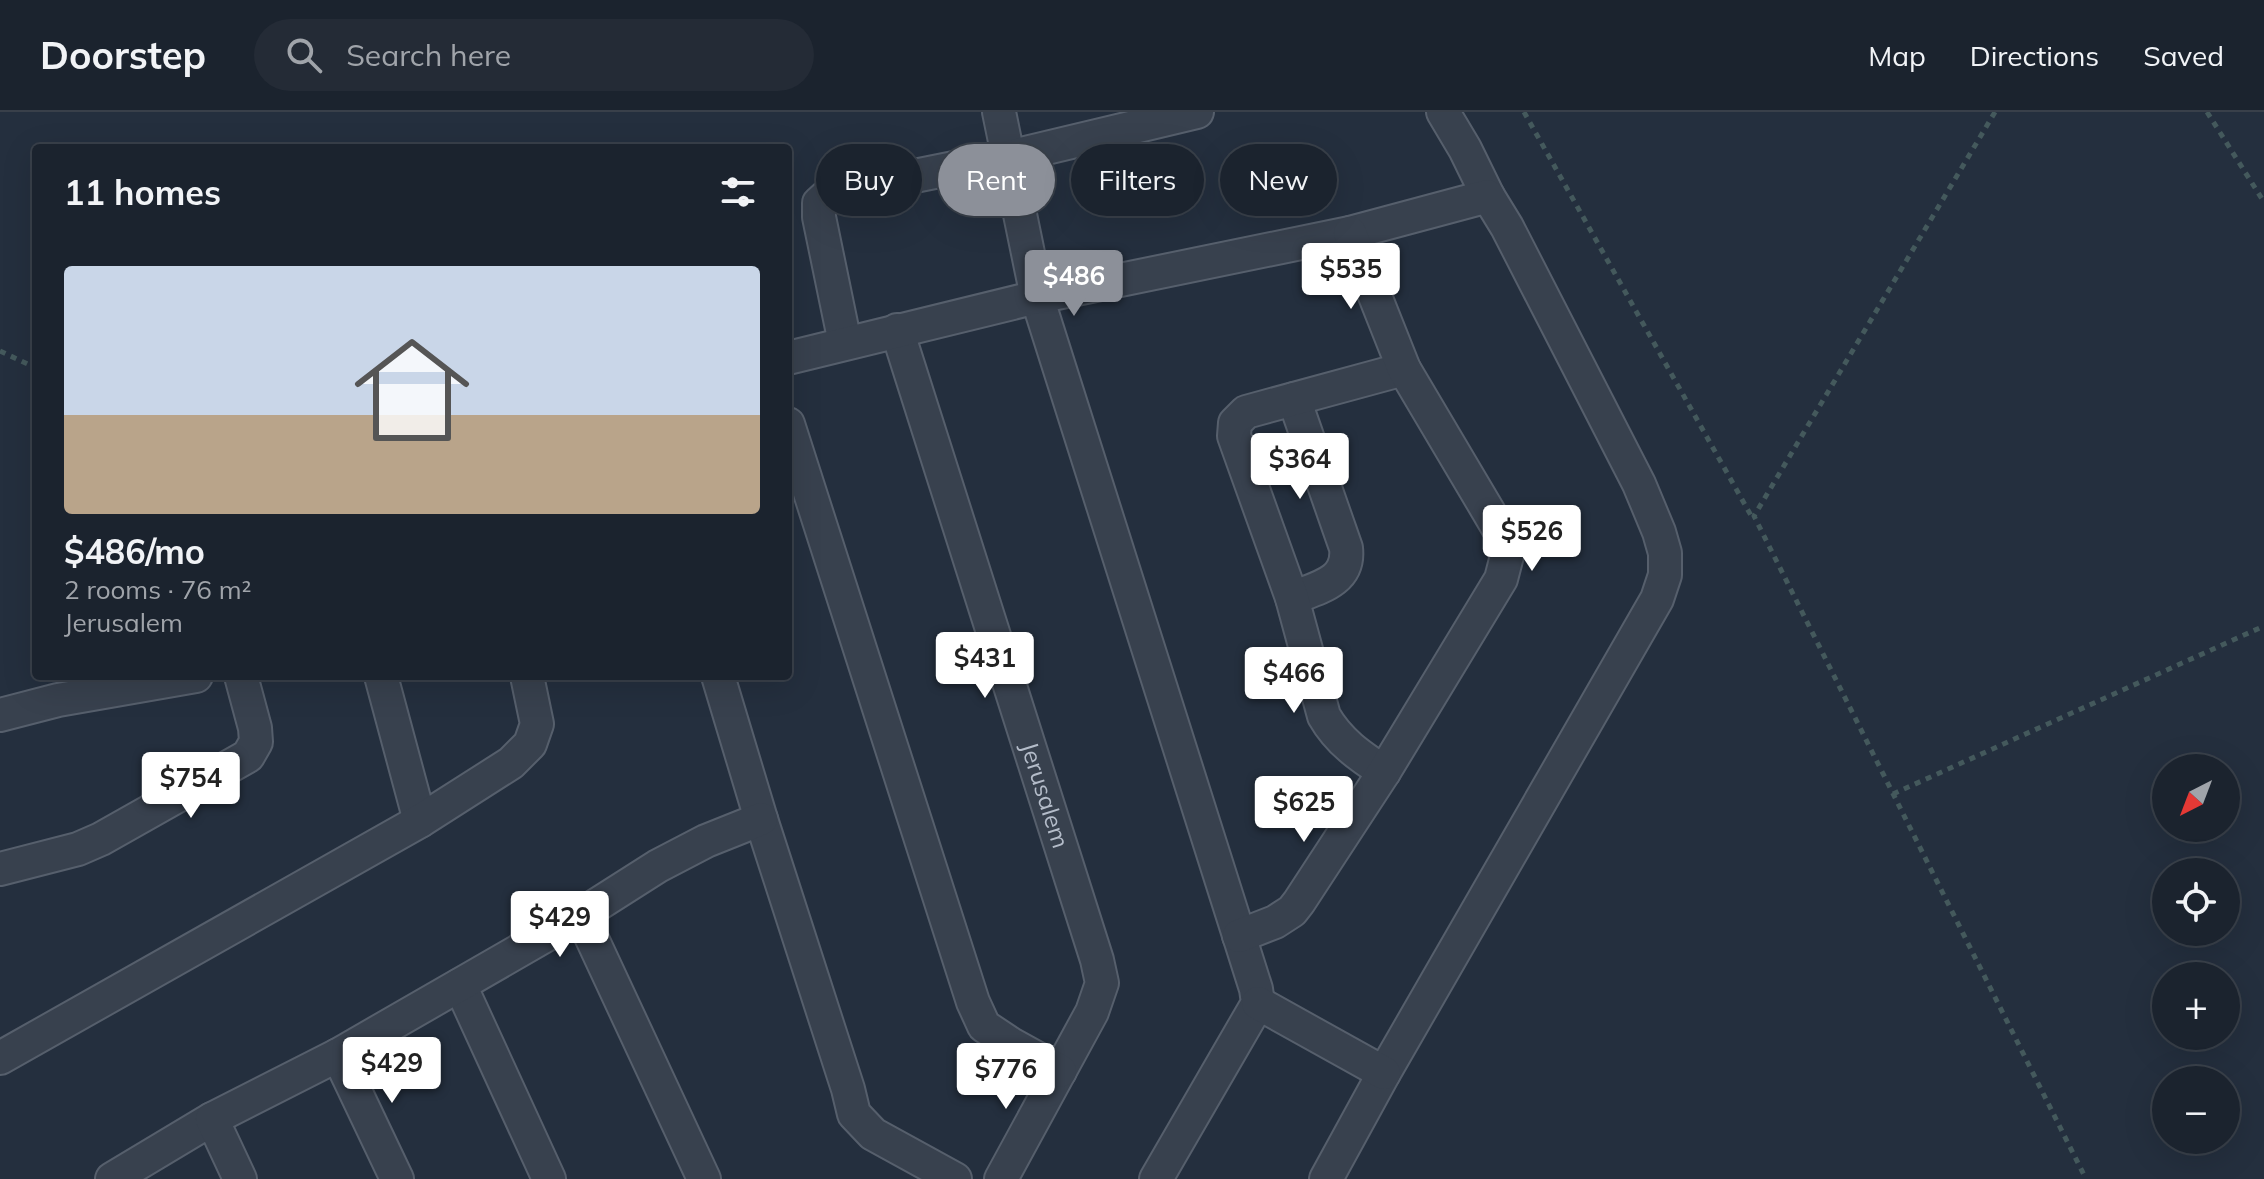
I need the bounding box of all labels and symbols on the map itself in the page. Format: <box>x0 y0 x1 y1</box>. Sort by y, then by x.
pin: $535 <box>1304 243 1398 311</box>
pin: $486 <box>1027 250 1121 318</box>
pin: $364 <box>1253 433 1347 501</box>
pin: $526 <box>1485 505 1579 573</box>
pin: $431 <box>938 632 1032 700</box>
pin: $466 <box>1247 647 1341 715</box>
street label: Jerusalem <box>1015 738 1077 852</box>
pin: $754 <box>144 752 238 820</box>
north arrow <box>2152 754 2240 842</box>
pin: $625 <box>1257 776 1351 844</box>
pin: $429 <box>513 891 607 959</box>
pin: $429 <box>345 1037 439 1105</box>
pin: $776 <box>959 1043 1053 1111</box>

